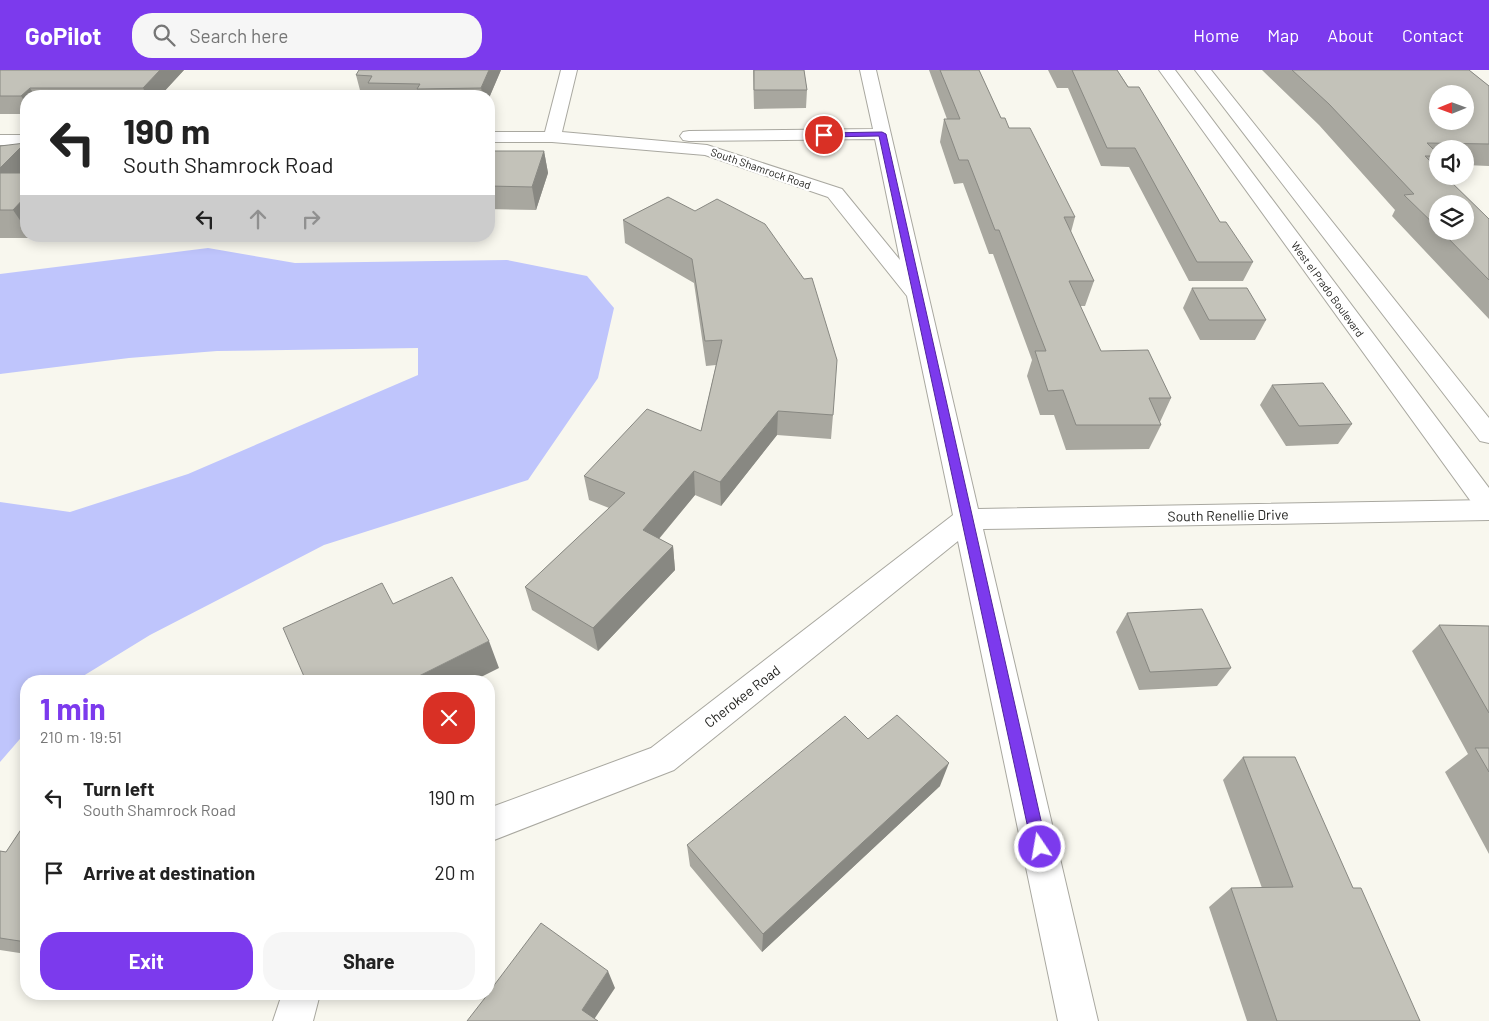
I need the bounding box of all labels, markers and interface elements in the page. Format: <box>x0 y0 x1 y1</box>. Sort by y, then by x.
search box <box>132 13 482 58</box>
text: GoPilot <box>25 21 102 50</box>
icon: search <box>150 21 178 49</box>
text: Search here <box>190 24 288 47</box>
text: Home <box>1193 24 1239 46</box>
text: Map <box>1267 24 1299 46</box>
text: About <box>1327 24 1374 46</box>
text: Contact <box>1402 24 1464 46</box>
north arrow <box>1429 85 1474 130</box>
map controls <box>1429 85 1474 240</box>
text: 190 m <box>123 109 210 151</box>
icon: left <box>40 110 105 175</box>
pin <box>803 114 845 156</box>
icon: arrive <box>810 121 838 149</box>
button: sound <box>1429 140 1474 185</box>
street label: South Shamrock Road <box>709 145 813 191</box>
text: South Shamrock Road <box>123 151 333 177</box>
button: layers <box>1429 195 1474 240</box>
icon: left <box>191 205 219 233</box>
icon: ahead <box>244 205 272 233</box>
icon: right <box>297 205 325 233</box>
street label: West el Prado Boulevard <box>1289 239 1367 339</box>
street label: South Renellie Drive <box>1167 505 1289 525</box>
street label: Cherokee Road <box>701 661 783 731</box>
text: 1 min <box>40 690 106 726</box>
button: close <box>423 692 475 744</box>
text: 210 m · 19:51 <box>40 727 122 746</box>
text: Turn left <box>83 777 154 800</box>
icon: left <box>40 784 68 812</box>
text: 190 m <box>428 786 475 809</box>
text: South Shamrock Road <box>83 800 236 819</box>
position arrow <box>1013 820 1065 872</box>
icon: arrive <box>40 859 68 887</box>
text: Arrive at destination <box>83 861 255 884</box>
text: 20 m <box>435 861 475 884</box>
button: Exit <box>40 932 253 990</box>
button: Share <box>263 932 475 990</box>

